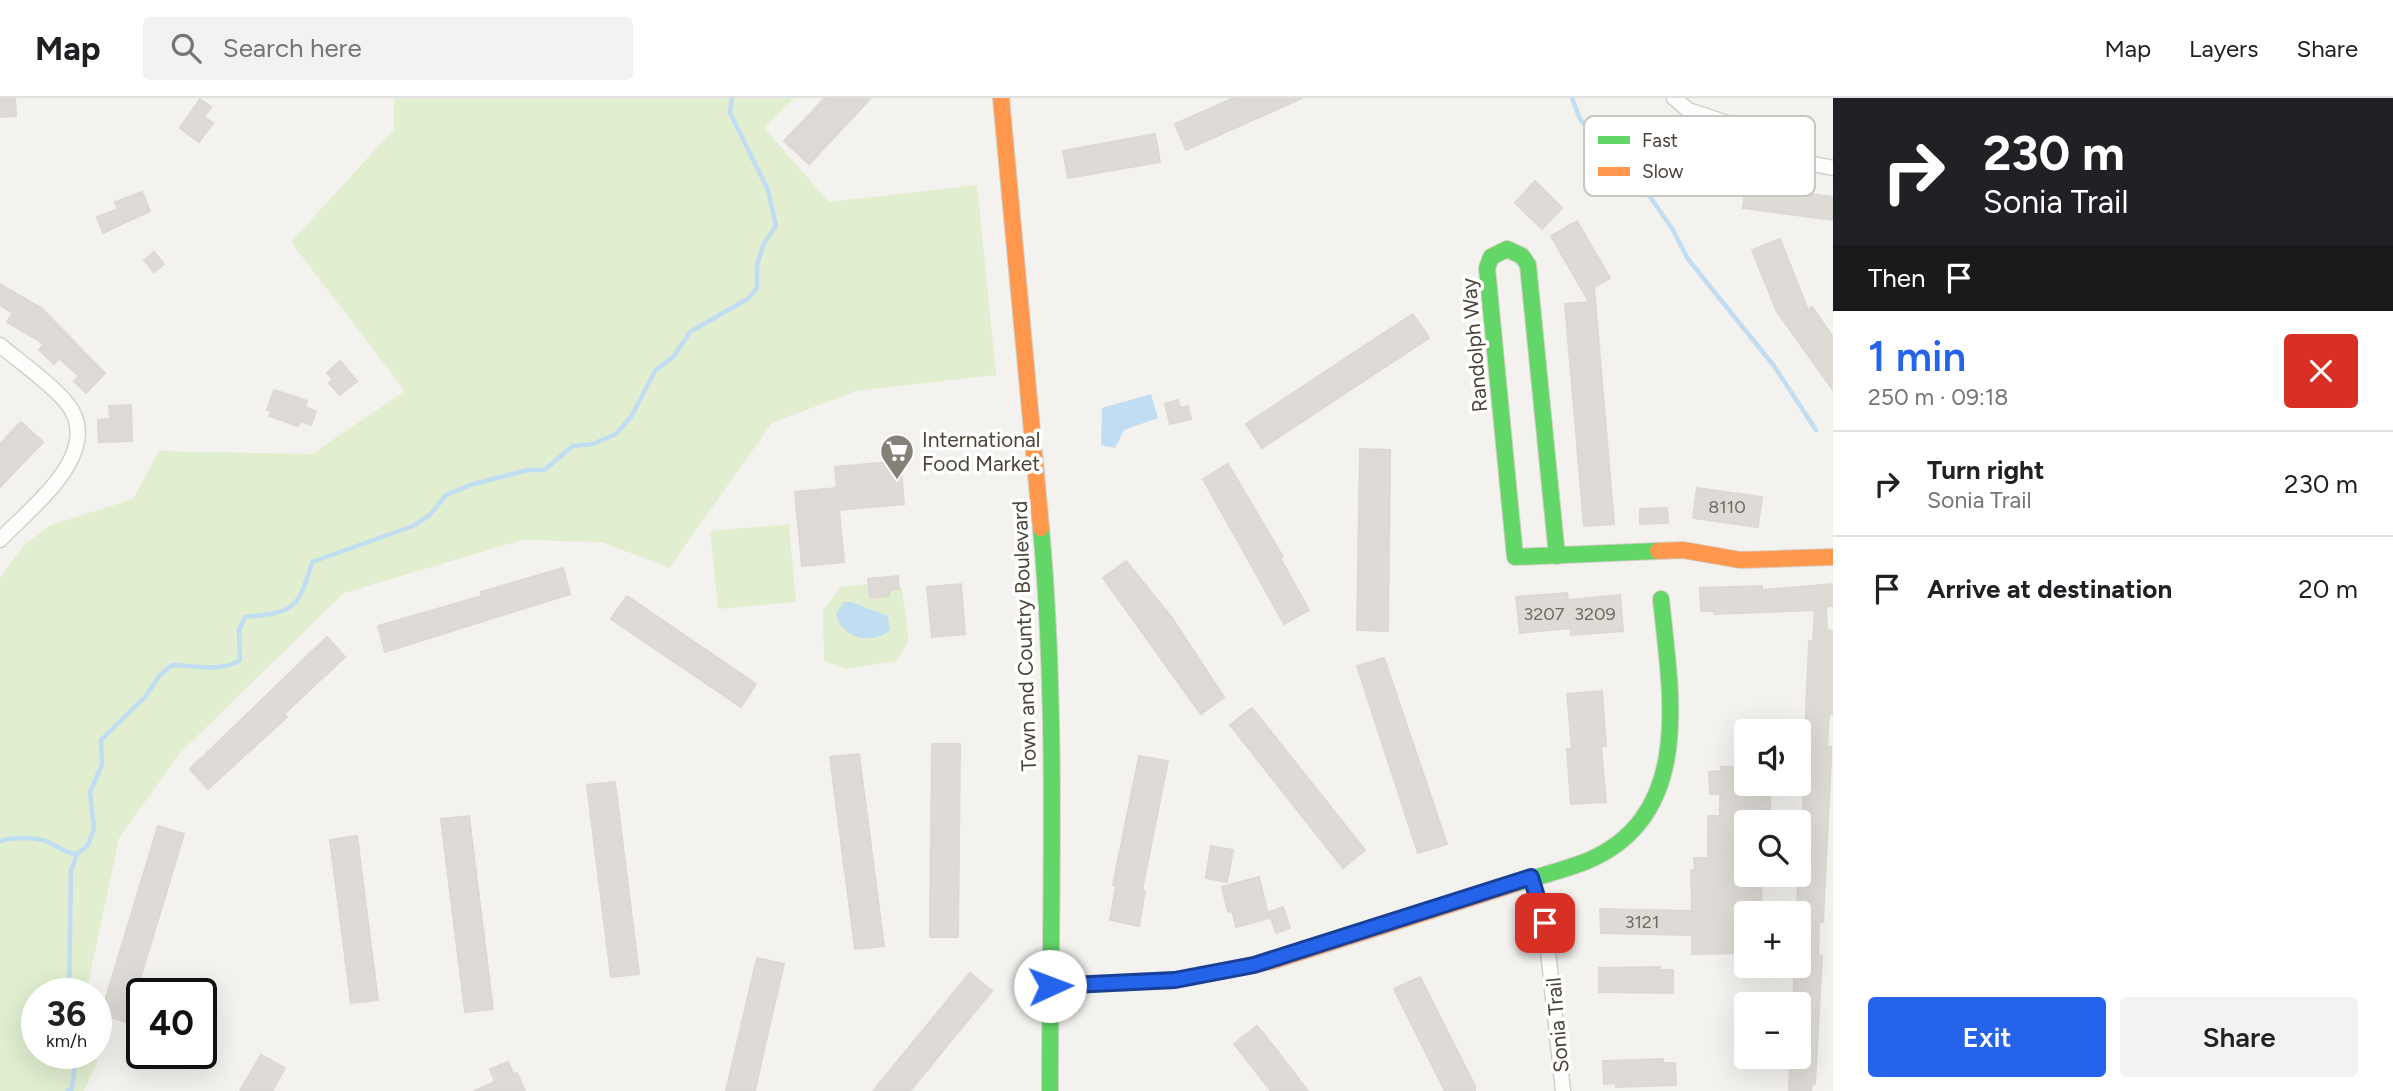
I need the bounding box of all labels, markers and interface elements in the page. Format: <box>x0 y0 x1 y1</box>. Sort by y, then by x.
search box <box>143 17 633 80</box>
text: Map <box>35 29 101 68</box>
icon: search <box>167 29 205 67</box>
text: Search here <box>223 32 362 64</box>
text: Map <box>2104 34 2151 63</box>
text: Layers <box>2189 34 2258 63</box>
text: Share <box>2296 34 2358 63</box>
legend <box>1584 116 1815 196</box>
text: 230 m <box>1983 123 2125 182</box>
icon: right <box>1868 126 1959 217</box>
text: Fast <box>1642 129 1678 152</box>
text: Slow <box>1642 160 1684 183</box>
text: Sonia Trail <box>1983 183 2128 221</box>
icon: arrive <box>1940 259 1978 297</box>
text: Then <box>1868 262 1926 294</box>
street label: Randolph Way <box>1456 277 1492 413</box>
text: 1 min <box>1868 331 1966 382</box>
button: close <box>2284 334 2358 408</box>
text: 250 m · 09:18 <box>1868 383 2008 411</box>
place label: International Food Market <box>922 427 1040 476</box>
supermarket icon: International Food Market <box>878 432 916 481</box>
text: Turn right <box>1927 454 2044 486</box>
icon: right <box>1868 465 1906 503</box>
text: 230 m <box>2284 468 2358 500</box>
text: Sonia Trail <box>1927 486 2032 514</box>
house number: 8110 <box>1708 496 1746 518</box>
street label: Town and Country Boulevard <box>1007 500 1041 772</box>
icon: arrive <box>1868 570 1906 608</box>
text: Arrive at destination <box>1927 573 2172 605</box>
text: 20 m <box>2298 573 2358 605</box>
house number: 3207 <box>1523 603 1565 625</box>
house number: 3209 <box>1574 603 1616 625</box>
map controls <box>1734 719 1811 1069</box>
button: sound <box>1734 719 1811 796</box>
button: search <box>1734 810 1811 887</box>
pin <box>1515 893 1575 953</box>
button: + <box>1734 901 1811 978</box>
icon: arrive <box>1526 904 1564 942</box>
house number: 3121 <box>1625 911 1659 933</box>
position arrow <box>1013 949 1087 1023</box>
street label: Sonia Trail <box>1540 976 1574 1074</box>
speed limit sign: 40 <box>126 978 217 1069</box>
button: − <box>1734 992 1811 1069</box>
text: 36 <box>47 993 86 1035</box>
button: Exit <box>1868 997 2106 1077</box>
button: Share <box>2120 997 2358 1077</box>
text: km/h <box>46 1030 87 1052</box>

